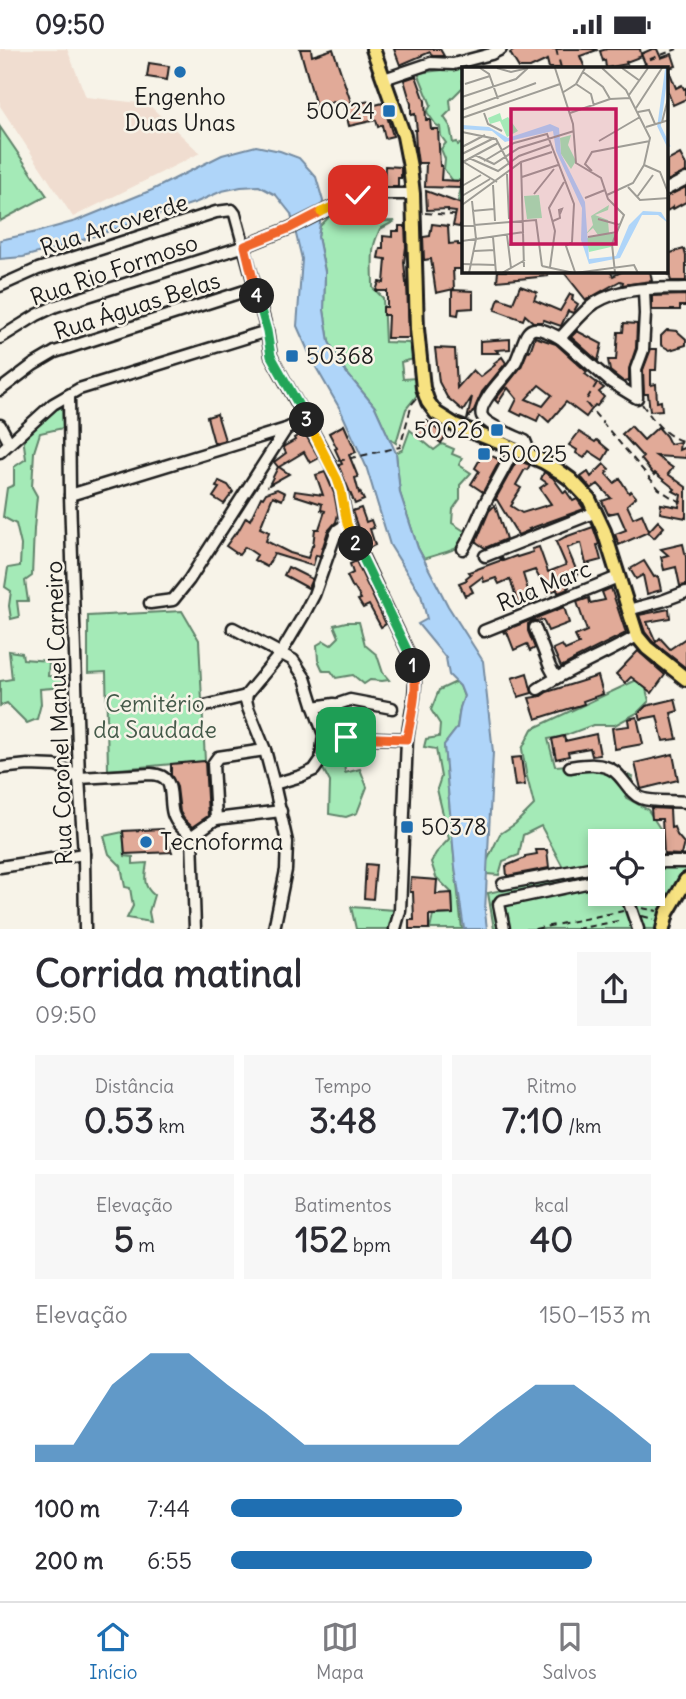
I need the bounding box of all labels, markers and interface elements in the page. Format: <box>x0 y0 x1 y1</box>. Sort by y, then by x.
text: 09:50 <box>35 8 105 41</box>
marker: Engenho Duas Unas <box>172 64 188 80</box>
inset map <box>462 67 668 273</box>
place label: Engenho Duas Unas <box>124 82 236 137</box>
place label: 50024 <box>306 96 375 125</box>
marker: 50024 <box>381 103 397 119</box>
pin <box>328 165 388 225</box>
icon: check <box>339 176 377 214</box>
street label: Rua Arcoverde <box>36 187 191 262</box>
street label: Rua Rio Formoso <box>26 227 201 312</box>
street label: Rua Águas Belas <box>50 265 223 346</box>
pin: 4 <box>240 279 274 313</box>
text: 4 <box>251 283 262 307</box>
place label: 50368 <box>306 341 374 370</box>
marker: 50368 <box>284 348 300 364</box>
pin: 3 <box>290 403 324 437</box>
text: 3 <box>301 407 312 431</box>
place label: 50026 <box>414 415 483 444</box>
marker: 50026 <box>489 422 505 438</box>
place label: 50025 <box>498 439 567 468</box>
marker: 50025 <box>476 446 492 462</box>
pin: 2 <box>338 526 374 561</box>
text: 2 <box>350 531 361 555</box>
street label: Rua Marc <box>493 554 595 618</box>
street label: Rua Coronel Manuel Carneiro <box>39 560 78 866</box>
pin: 1 <box>396 649 430 683</box>
text: 1 <box>409 653 416 677</box>
park label: Cemitério da Saudade <box>93 689 217 744</box>
pin <box>316 707 376 767</box>
icon: arrive <box>327 718 365 756</box>
place label: 50378 <box>421 812 487 841</box>
marker: 50378 <box>399 819 415 835</box>
place label: Tecnoforma <box>160 827 284 856</box>
map controls <box>588 829 665 906</box>
button: locate <box>588 829 665 906</box>
marker: Tecnoforma <box>138 834 154 850</box>
text: Corrida matinal <box>35 950 302 997</box>
button: share <box>577 952 651 1026</box>
text: 09:50 <box>35 1000 97 1029</box>
text: Distância <box>95 1074 174 1098</box>
text: Tempo <box>314 1074 372 1098</box>
text: Ritmo <box>527 1074 577 1098</box>
text: 0.53 <box>84 1098 154 1142</box>
text: 3:48 <box>309 1098 377 1142</box>
text: 7:10 <box>502 1098 564 1142</box>
text: km <box>154 1114 185 1138</box>
text: /km <box>564 1114 602 1138</box>
text: Elevação <box>96 1193 173 1217</box>
text: Batimentos <box>294 1193 392 1217</box>
text: kcal <box>535 1193 569 1217</box>
text: 5 <box>114 1217 134 1261</box>
text: 152 <box>295 1217 348 1261</box>
text: 40 <box>530 1217 573 1261</box>
text: m <box>134 1233 155 1257</box>
text: bpm <box>348 1233 391 1257</box>
text: Elevação <box>35 1300 128 1329</box>
text: 150–153 m <box>539 1300 651 1329</box>
text: 100 m <box>35 1494 100 1523</box>
text: 7:44 <box>147 1494 190 1523</box>
text: 200 m <box>35 1546 104 1575</box>
text: 6:55 <box>147 1546 192 1575</box>
tab: Início <box>89 1618 137 1684</box>
tab: Mapa <box>316 1618 364 1684</box>
tab: Salvos <box>542 1618 597 1684</box>

